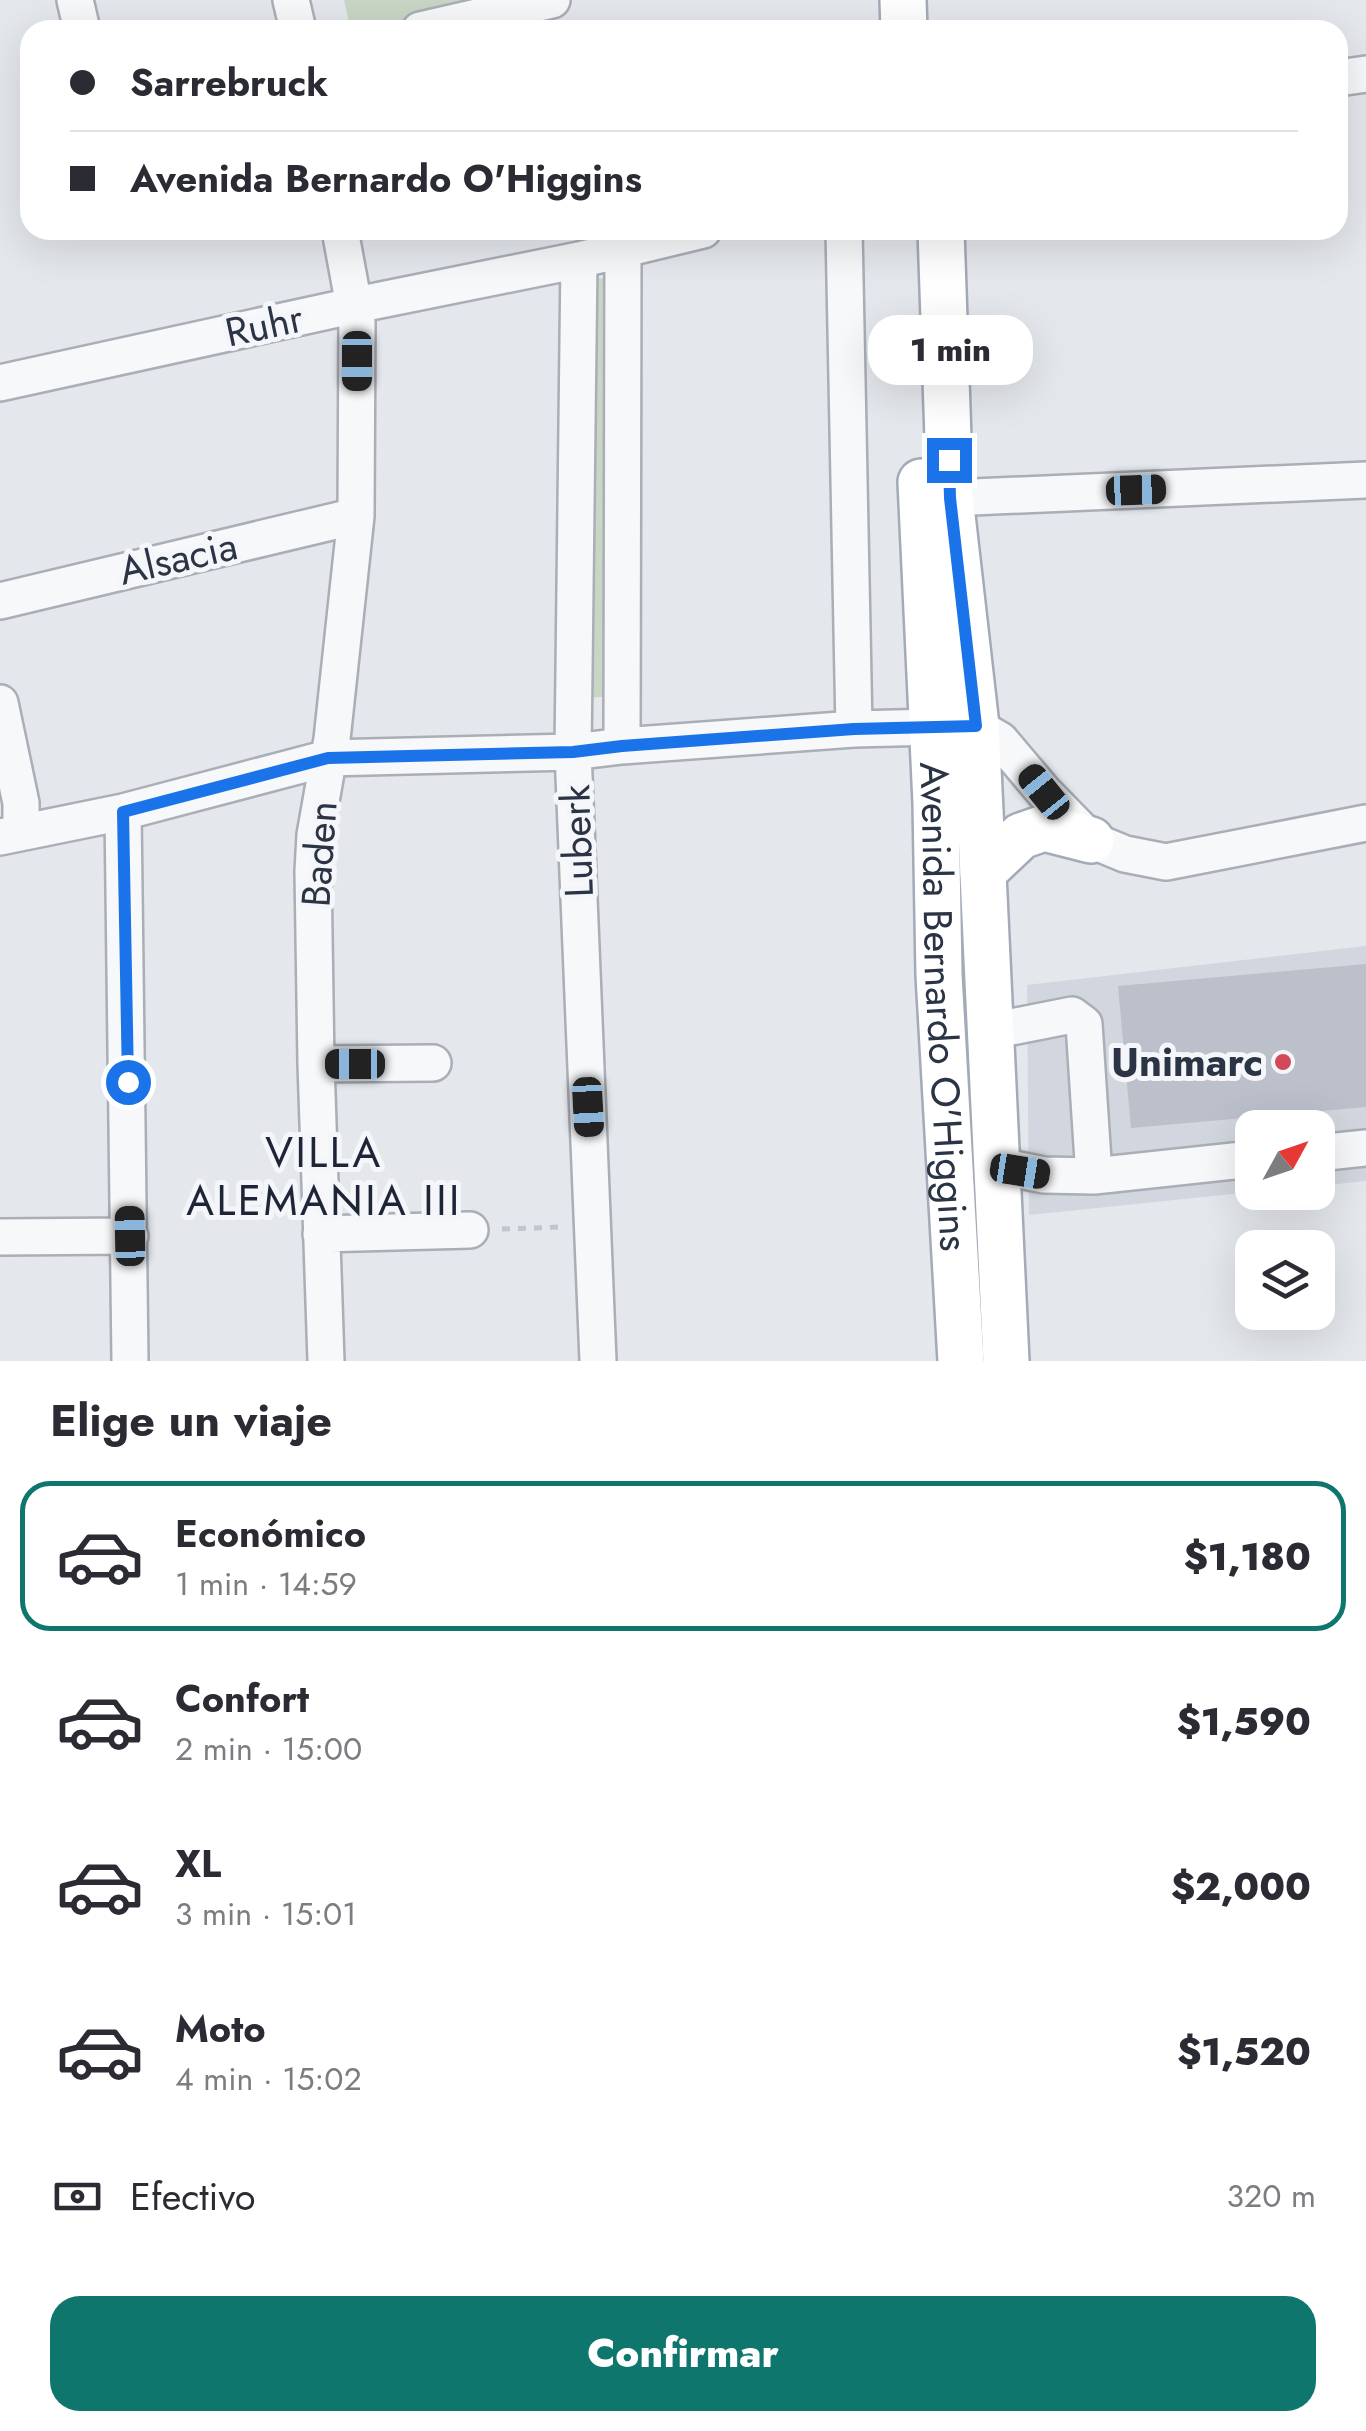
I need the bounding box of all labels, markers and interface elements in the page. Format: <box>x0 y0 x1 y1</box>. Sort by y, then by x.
text: Sarrebruck <box>130 55 328 110</box>
text: Avenida Bernardo O'Higgins <box>130 151 642 206</box>
street label: Ruhr <box>220 288 309 361</box>
callout: 1 min <box>866 315 1032 385</box>
text: 1 min <box>910 327 991 373</box>
car <box>342 331 372 391</box>
route end <box>927 438 972 483</box>
car <box>1105 474 1167 506</box>
street label: Alsacia <box>113 516 243 600</box>
car <box>1013 759 1075 825</box>
street label: Avenida Bernardo O'Higgins <box>905 760 984 1253</box>
street label: Luberk <box>546 783 608 898</box>
street label: Baden <box>286 799 352 909</box>
place label: Unimarc <box>1111 1033 1263 1091</box>
car <box>325 1049 385 1079</box>
marker: Unimarc <box>1272 1051 1294 1073</box>
route start <box>106 1060 151 1105</box>
car <box>571 1076 605 1138</box>
north arrow <box>1235 1110 1335 1210</box>
map controls <box>1235 1110 1335 1330</box>
district label: VILLA ALEMANIA III <box>186 1122 462 1231</box>
car <box>988 1151 1052 1191</box>
car <box>114 1206 146 1266</box>
button: layers <box>1235 1230 1335 1330</box>
text: Elige un viaje <box>50 1388 332 1453</box>
text: Económico <box>175 1506 366 1561</box>
icon: car <box>55 1511 145 1601</box>
text: $1,180 <box>1184 1529 1311 1584</box>
text: 1 min · 14:59 <box>175 1561 357 1607</box>
text: Confort <box>175 1671 309 1726</box>
icon: car <box>55 1676 145 1766</box>
text: $1,590 <box>1177 1694 1311 1749</box>
text: 2 min · 15:00 <box>175 1726 362 1772</box>
text: XL <box>175 1836 221 1891</box>
icon: car <box>55 1841 145 1931</box>
text: $2,000 <box>1171 1859 1311 1914</box>
text: 3 min · 15:01 <box>175 1891 357 1937</box>
text: Moto <box>175 2001 266 2056</box>
icon: car <box>55 2006 145 2096</box>
text: $1,520 <box>1177 2024 1311 2079</box>
text: 4 min · 15:02 <box>175 2056 362 2102</box>
icon: cash <box>50 2169 105 2224</box>
text: Efectivo <box>130 2169 255 2224</box>
text: 320 m <box>1227 2173 1316 2219</box>
button: Confirmar <box>50 2296 1316 2411</box>

